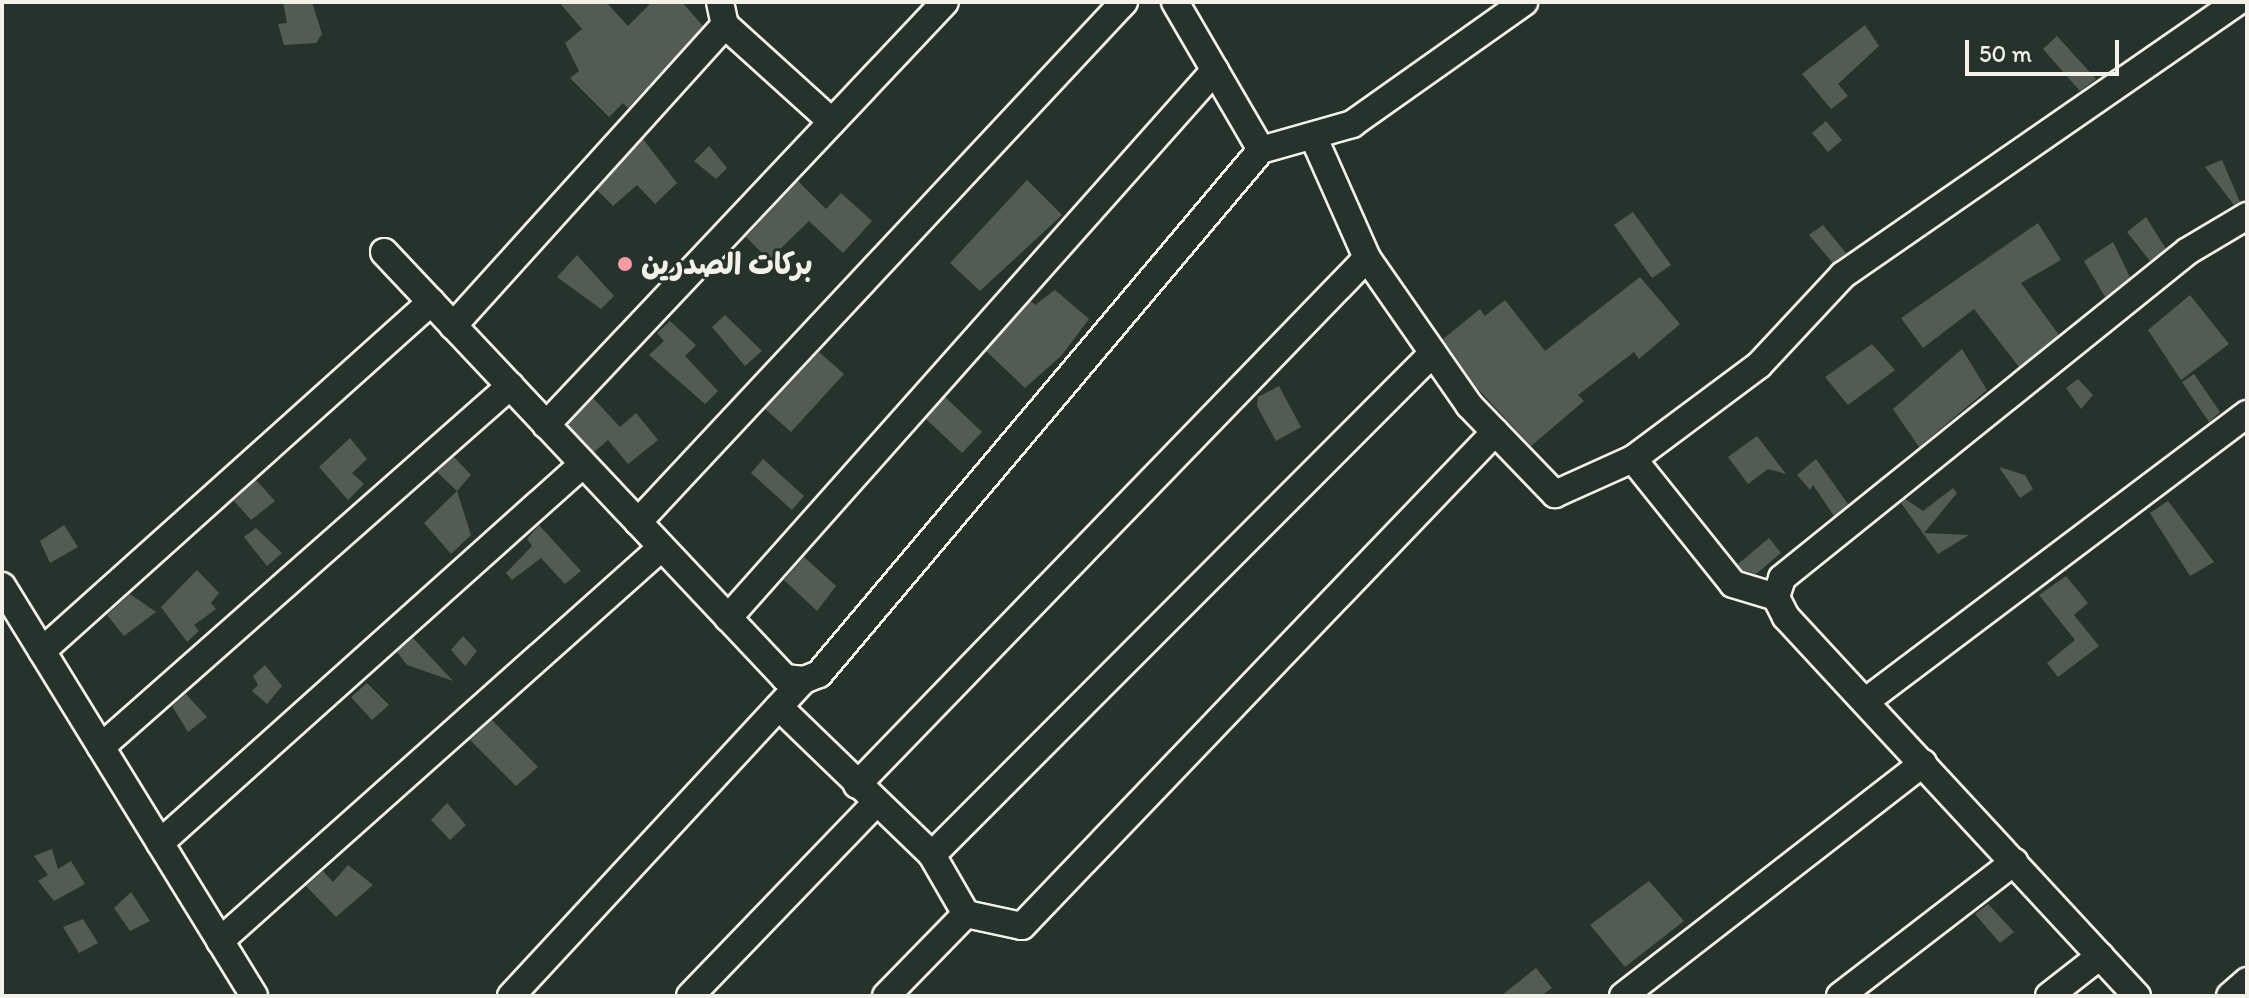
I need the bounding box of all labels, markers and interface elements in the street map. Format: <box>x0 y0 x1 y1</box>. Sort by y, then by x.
scale bar <box>1969 24 2123 74</box>
text: 50 m <box>1979 39 2032 68</box>
place label: بركات الصدرين <box>641 246 813 282</box>
marker: بركات الصدرين <box>616 255 634 273</box>

